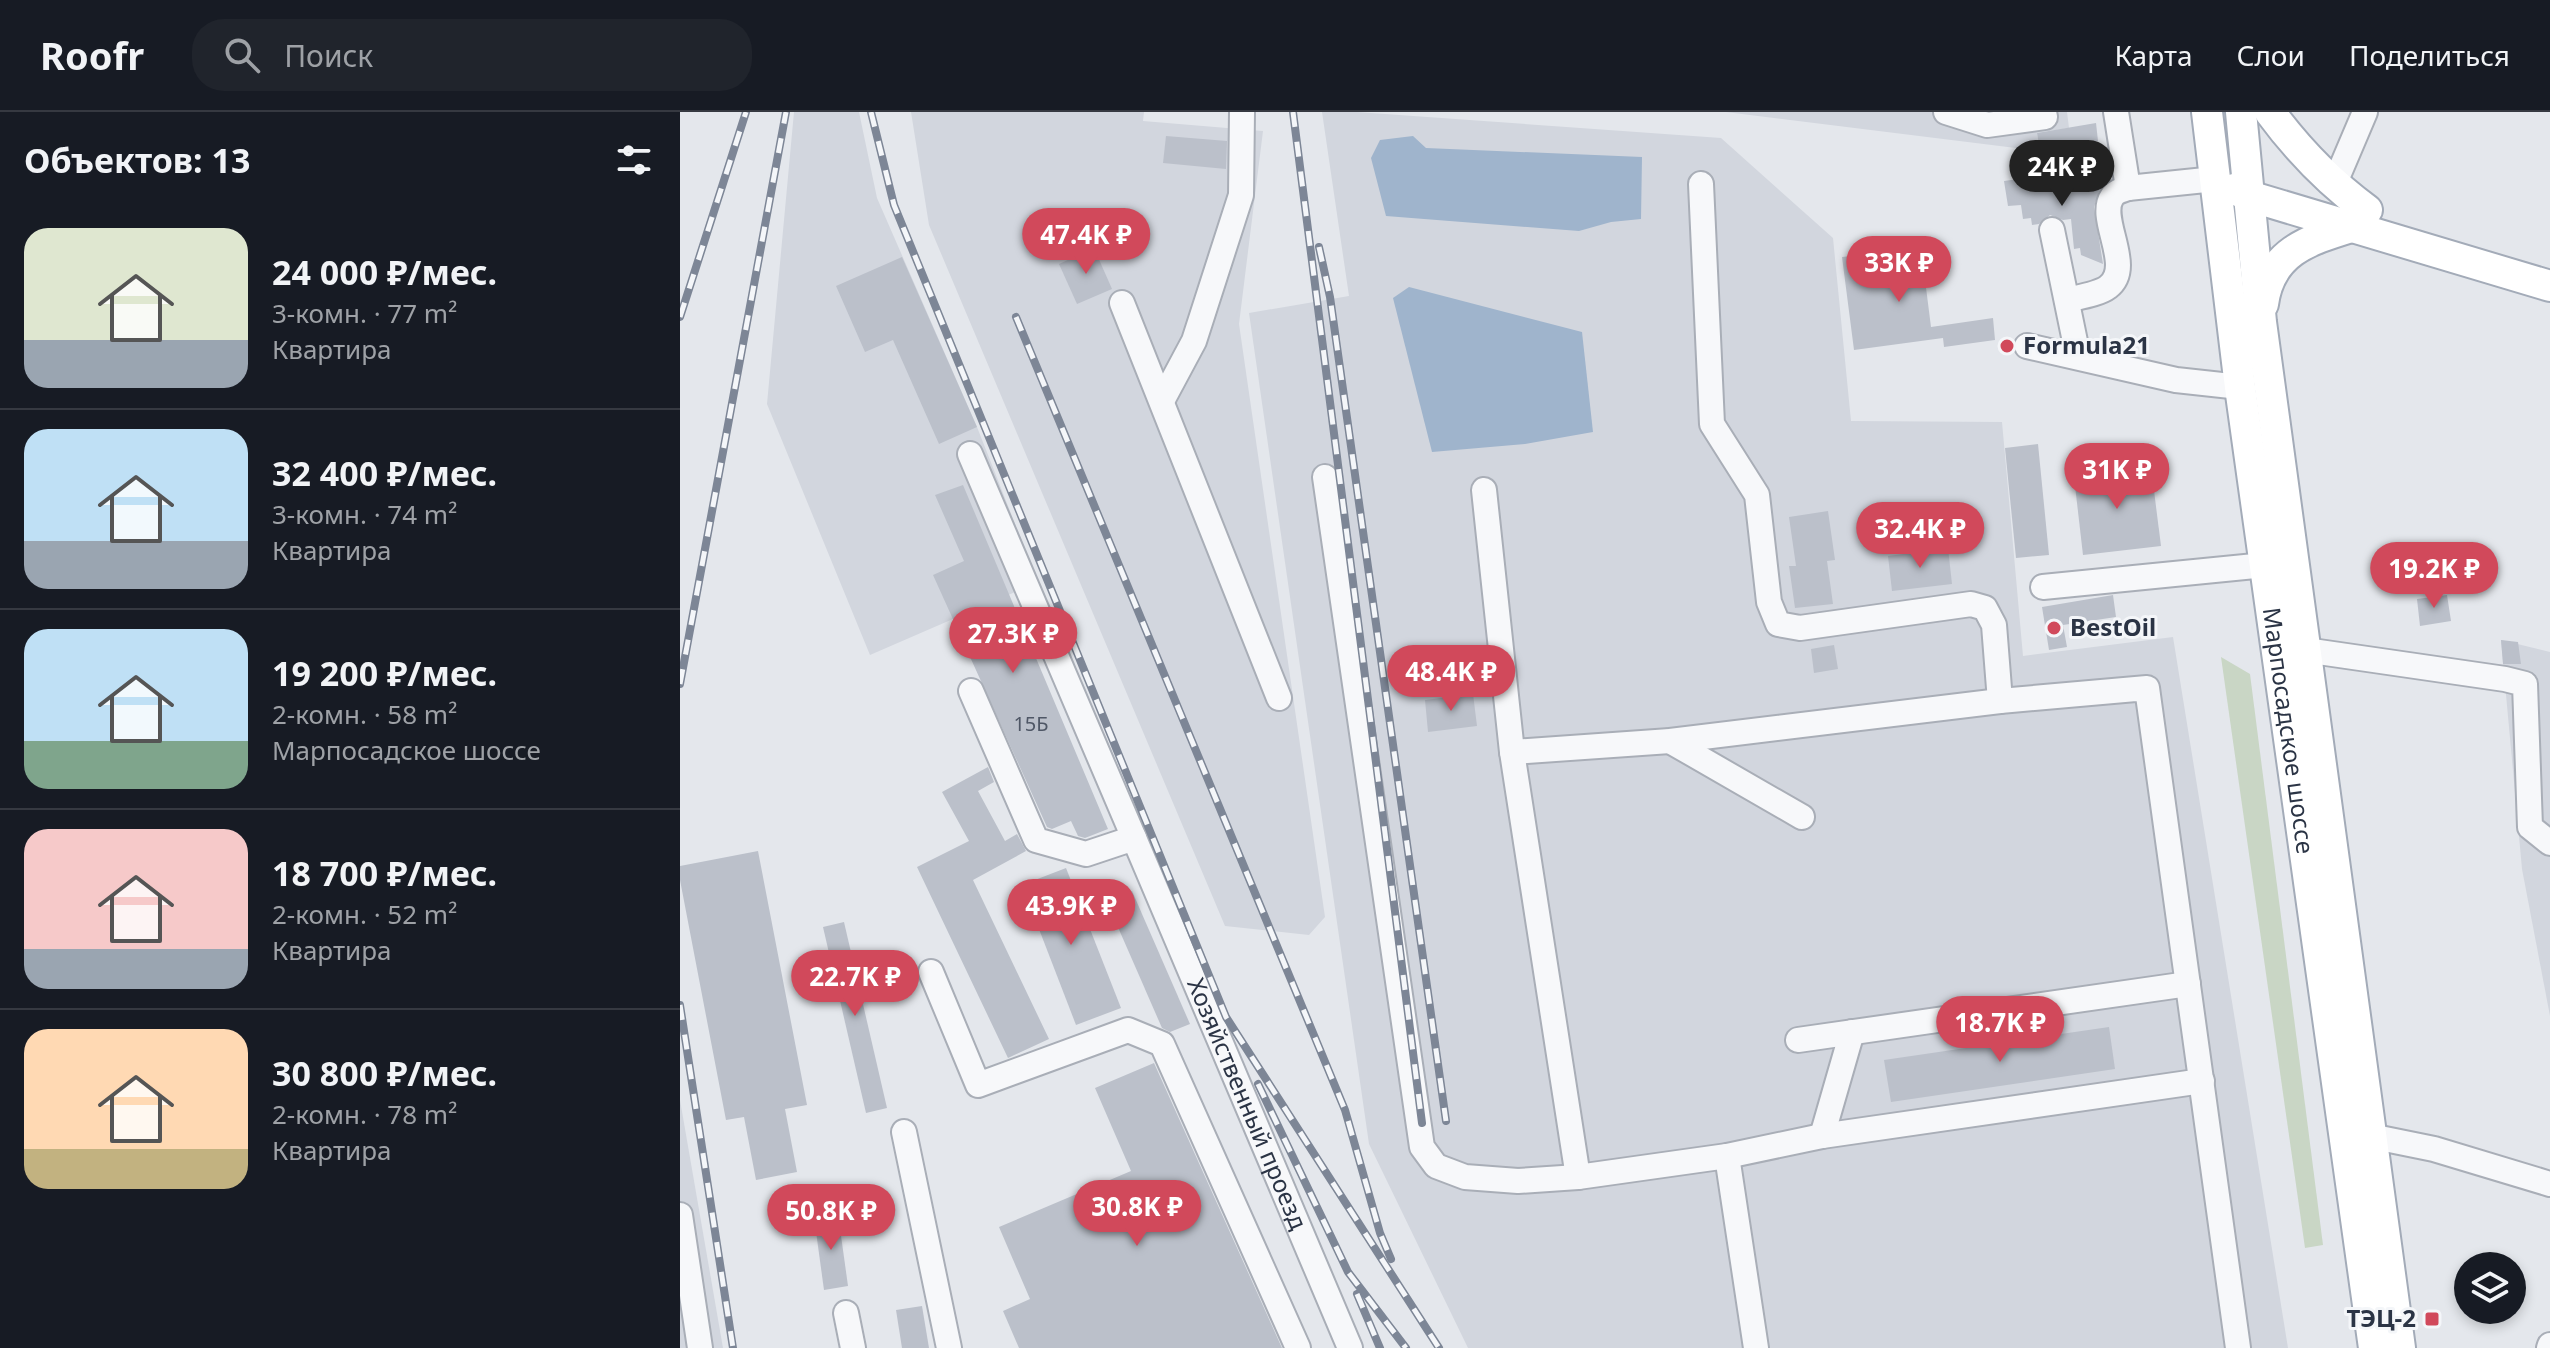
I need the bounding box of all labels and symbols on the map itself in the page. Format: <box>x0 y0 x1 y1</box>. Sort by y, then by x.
pin: 24K ₽ <box>2006 140 2118 208</box>
pin: 47.4K ₽ <box>1012 208 1160 276</box>
pin: 33K ₽ <box>1843 236 1955 304</box>
place label: Formula21 <box>2023 328 2150 361</box>
marker: Formula21 <box>1998 337 2016 355</box>
pin: 31K ₽ <box>2061 443 2173 511</box>
pin: 32.4K ₽ <box>1846 502 1994 570</box>
pin: 19.2K ₽ <box>2360 542 2508 610</box>
street label: Марпосадское шоссе <box>2256 605 2323 856</box>
pin: 27.3K ₽ <box>939 607 1087 675</box>
place label: BestOil <box>2070 610 2156 643</box>
marker: BestOil <box>2045 619 2063 637</box>
pin: 48.4K ₽ <box>1377 645 1525 713</box>
house number: 15Б <box>1013 710 1049 737</box>
pin: 43.9K ₽ <box>997 879 1145 947</box>
pin: 22.7K ₽ <box>781 950 929 1018</box>
street label: Хозяйственный проезд <box>1180 973 1316 1235</box>
pin: 18.7K ₽ <box>1926 996 2074 1064</box>
pin: 30.8K ₽ <box>1063 1180 1211 1248</box>
pin: 50.8K ₽ <box>757 1184 905 1252</box>
place label: ТЭЦ-2 <box>2346 1301 2416 1334</box>
marker: ТЭЦ-2 <box>2423 1310 2441 1328</box>

